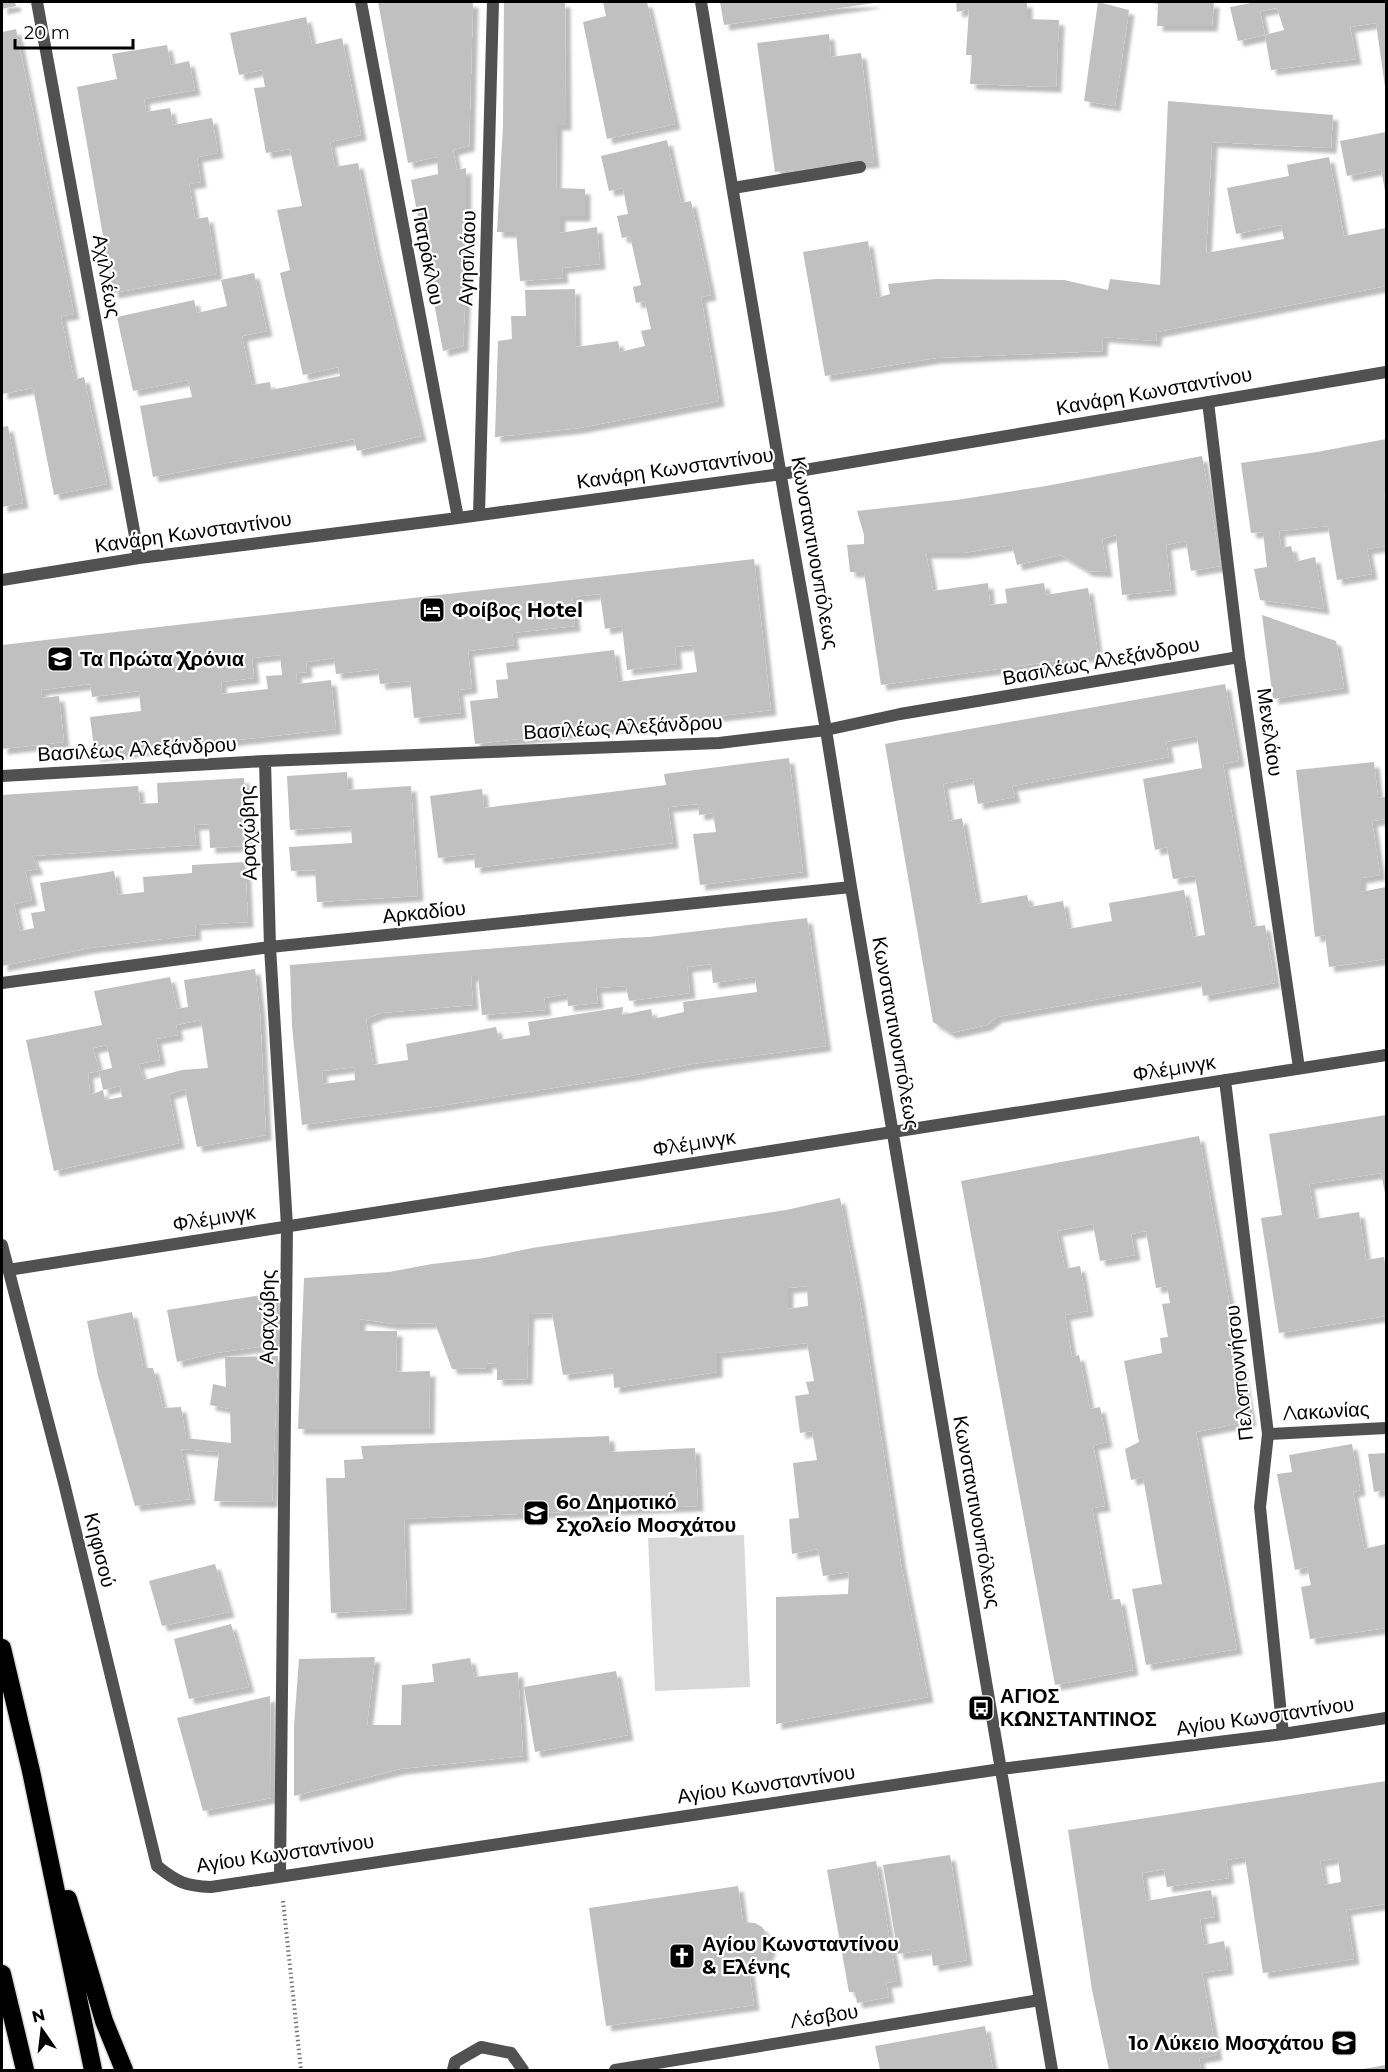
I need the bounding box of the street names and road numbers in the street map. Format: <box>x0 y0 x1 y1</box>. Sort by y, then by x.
street label: Πατρόκλου <box>407 205 449 307</box>
street label: Αγησιλάου <box>453 210 481 306</box>
street label: Αχιλλέως <box>88 232 126 320</box>
street label: Κανάρη Κωνσταντίνου <box>1054 362 1254 420</box>
street label: Κανάρη Κωνσταντίνου <box>575 442 775 494</box>
street label: Κωνσταντινουπόλεως <box>786 455 844 652</box>
street label: Κανάρη Κωνσταντίνου <box>93 506 293 558</box>
street label: Βασιλέως Αλεξάνδρου <box>1001 632 1201 690</box>
street label: Μενελάου <box>1252 686 1288 778</box>
street label: Βασιλέως Αλεξάνδρου <box>523 710 723 744</box>
street label: Βασιλέως Αλεξάνδρου <box>37 732 237 766</box>
street label: Αραχώβης <box>234 785 262 881</box>
street label: Αρκαδίου <box>381 896 467 928</box>
street label: Κωνσταντινουπόλεως <box>867 935 925 1132</box>
street label: Φλέμινγκ <box>1131 1049 1218 1086</box>
street label: Φλέμινγκ <box>651 1124 738 1161</box>
street label: Φλέμινγκ <box>171 1199 258 1236</box>
street label: Αραχώβης <box>254 1269 280 1365</box>
street label: Πελοποννήσου <box>1220 1304 1258 1442</box>
street label: Λακωνίας <box>1282 1397 1370 1425</box>
street label: Κωνσταντινουπόλεως <box>948 1414 1006 1611</box>
street label: Κηφισού <box>79 1510 121 1590</box>
street label: Αγίου Κωνσταντίνου <box>1175 1692 1355 1740</box>
street label: Αγίου Κωνσταντίνου <box>676 1760 856 1808</box>
street label: Αγίου Κωνσταντίνου <box>195 1829 375 1877</box>
street label: Λέσβου <box>788 1999 860 2033</box>

